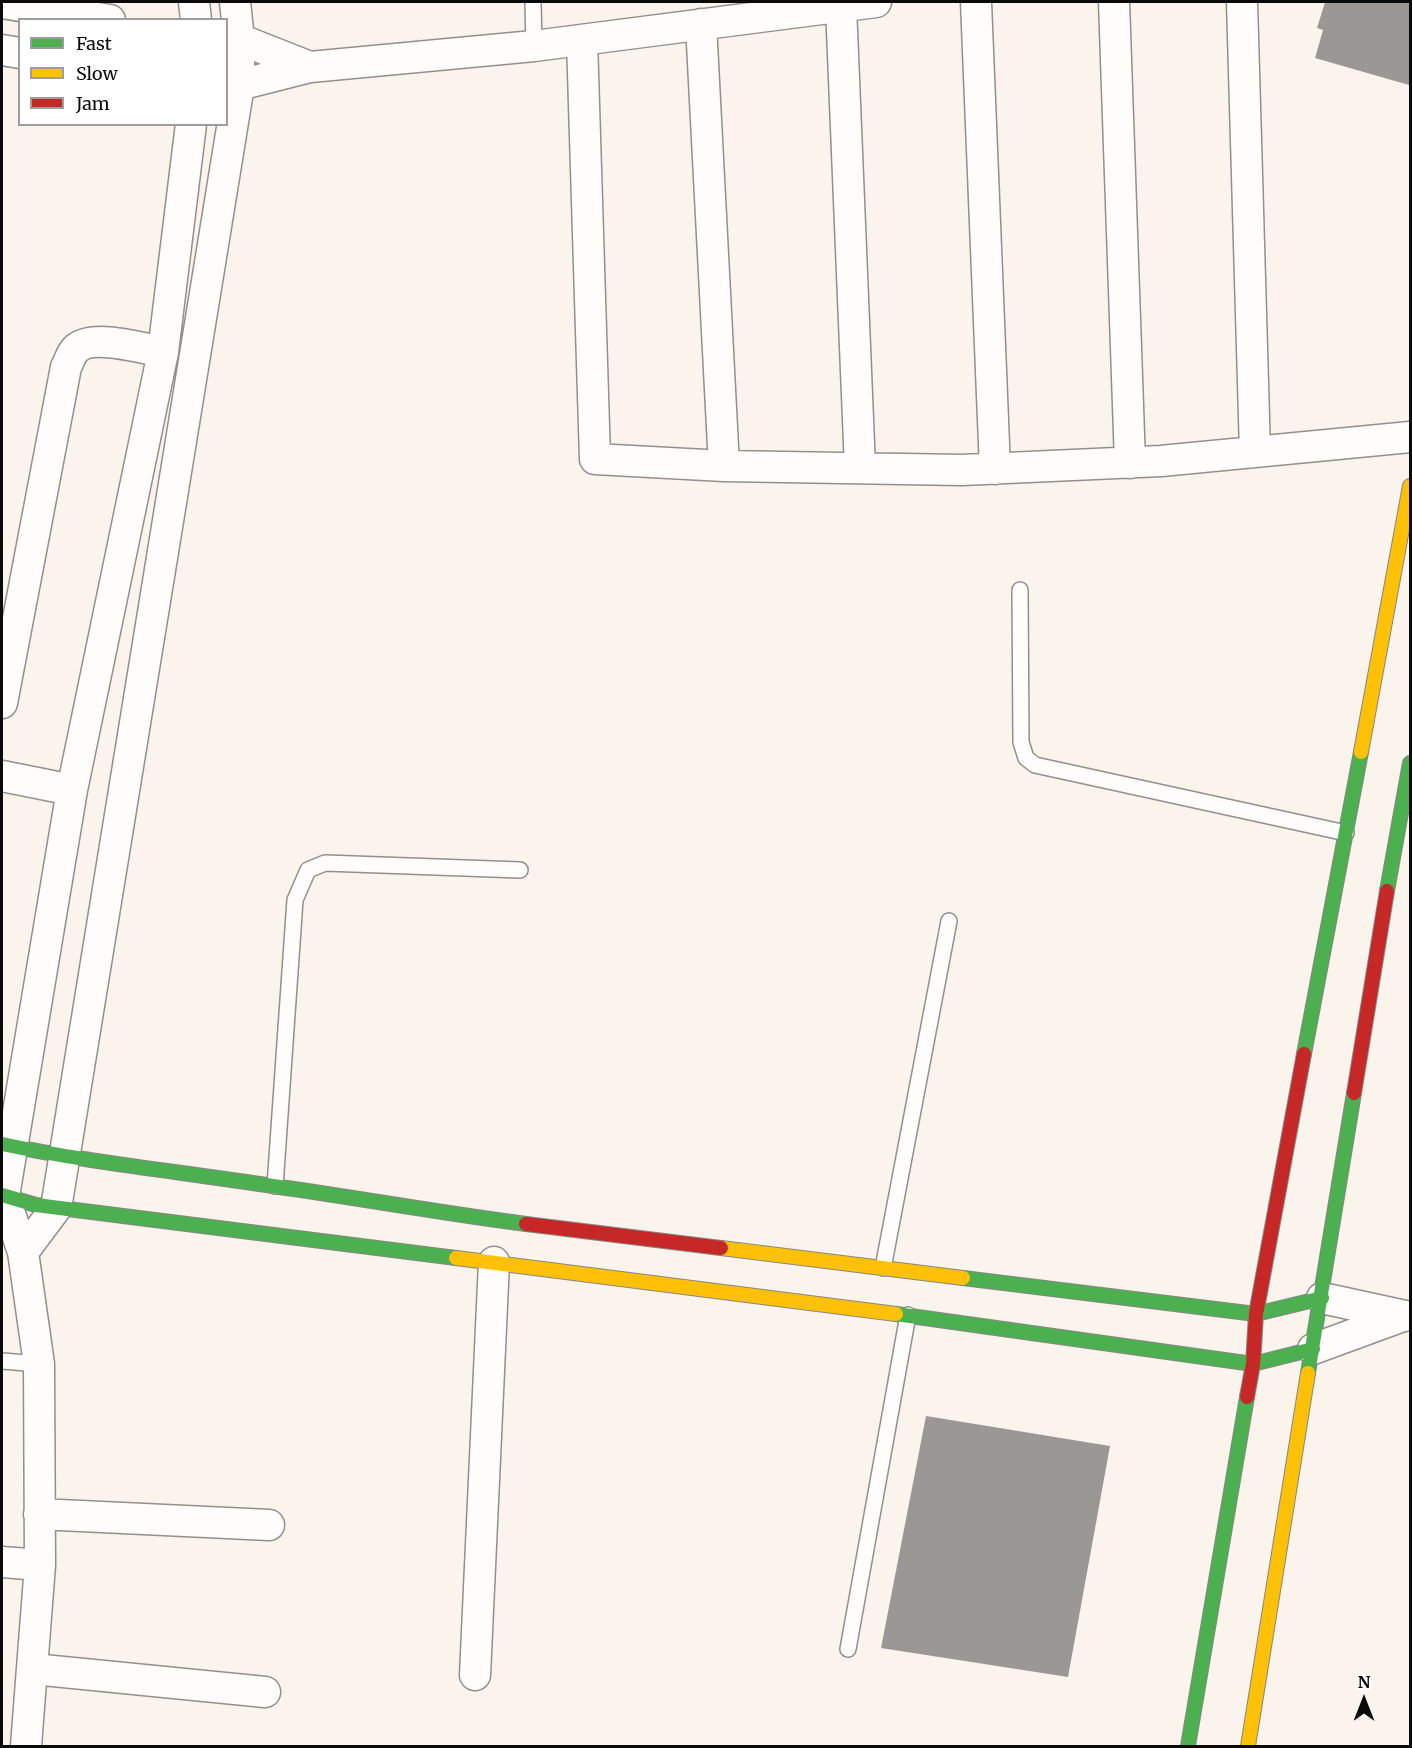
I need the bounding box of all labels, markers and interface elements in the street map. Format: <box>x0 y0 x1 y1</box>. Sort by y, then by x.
legend <box>18 18 228 126</box>
text: Fast <box>76 32 112 55</box>
text: Slow <box>76 62 118 85</box>
text: Jam <box>76 92 110 115</box>
north arrow <box>1334 1670 1394 1730</box>
text: N <box>1358 1672 1370 1692</box>

